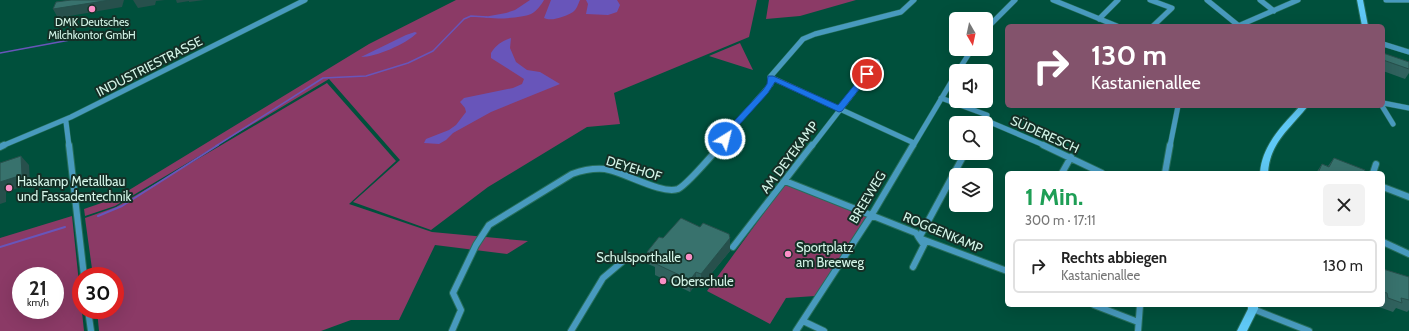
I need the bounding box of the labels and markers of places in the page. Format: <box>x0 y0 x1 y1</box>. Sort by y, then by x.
marker: DMK Deutsches Milchkontor GmbH <box>87 4 97 14</box>
place label: DMK Deutsches Milchkontor GmbH <box>48 15 136 42</box>
pin <box>850 57 884 91</box>
place label: Haskamp Metallbau und Fassadentechnik <box>17 173 132 204</box>
marker: Haskamp Metallbau und Fassadentechnik <box>4 183 14 193</box>
place label: Sportplatz am Breeweg <box>796 239 865 270</box>
place label: Schulsporthalle <box>596 249 681 265</box>
marker: Sportplatz am Breeweg <box>783 249 793 259</box>
marker: Schulsporthalle <box>684 252 694 262</box>
place label: Oberschule <box>671 273 734 289</box>
marker: Oberschule <box>658 276 668 286</box>

